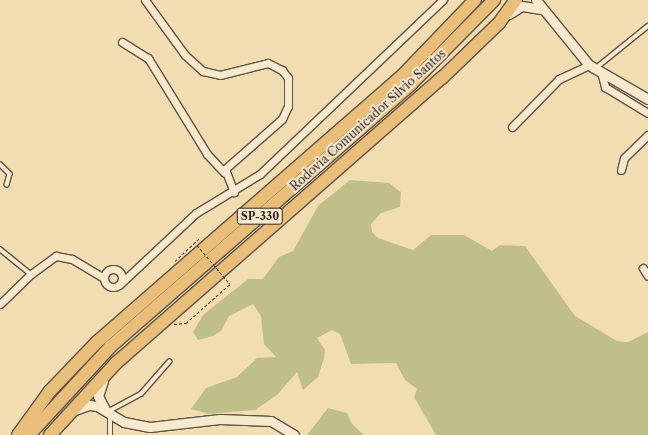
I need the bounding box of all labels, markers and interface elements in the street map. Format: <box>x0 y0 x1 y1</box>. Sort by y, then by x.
street label: Rodovia Comunicador Silvio Santos <box>287 46 449 194</box>
road number: SP-330 <box>236 207 284 225</box>

